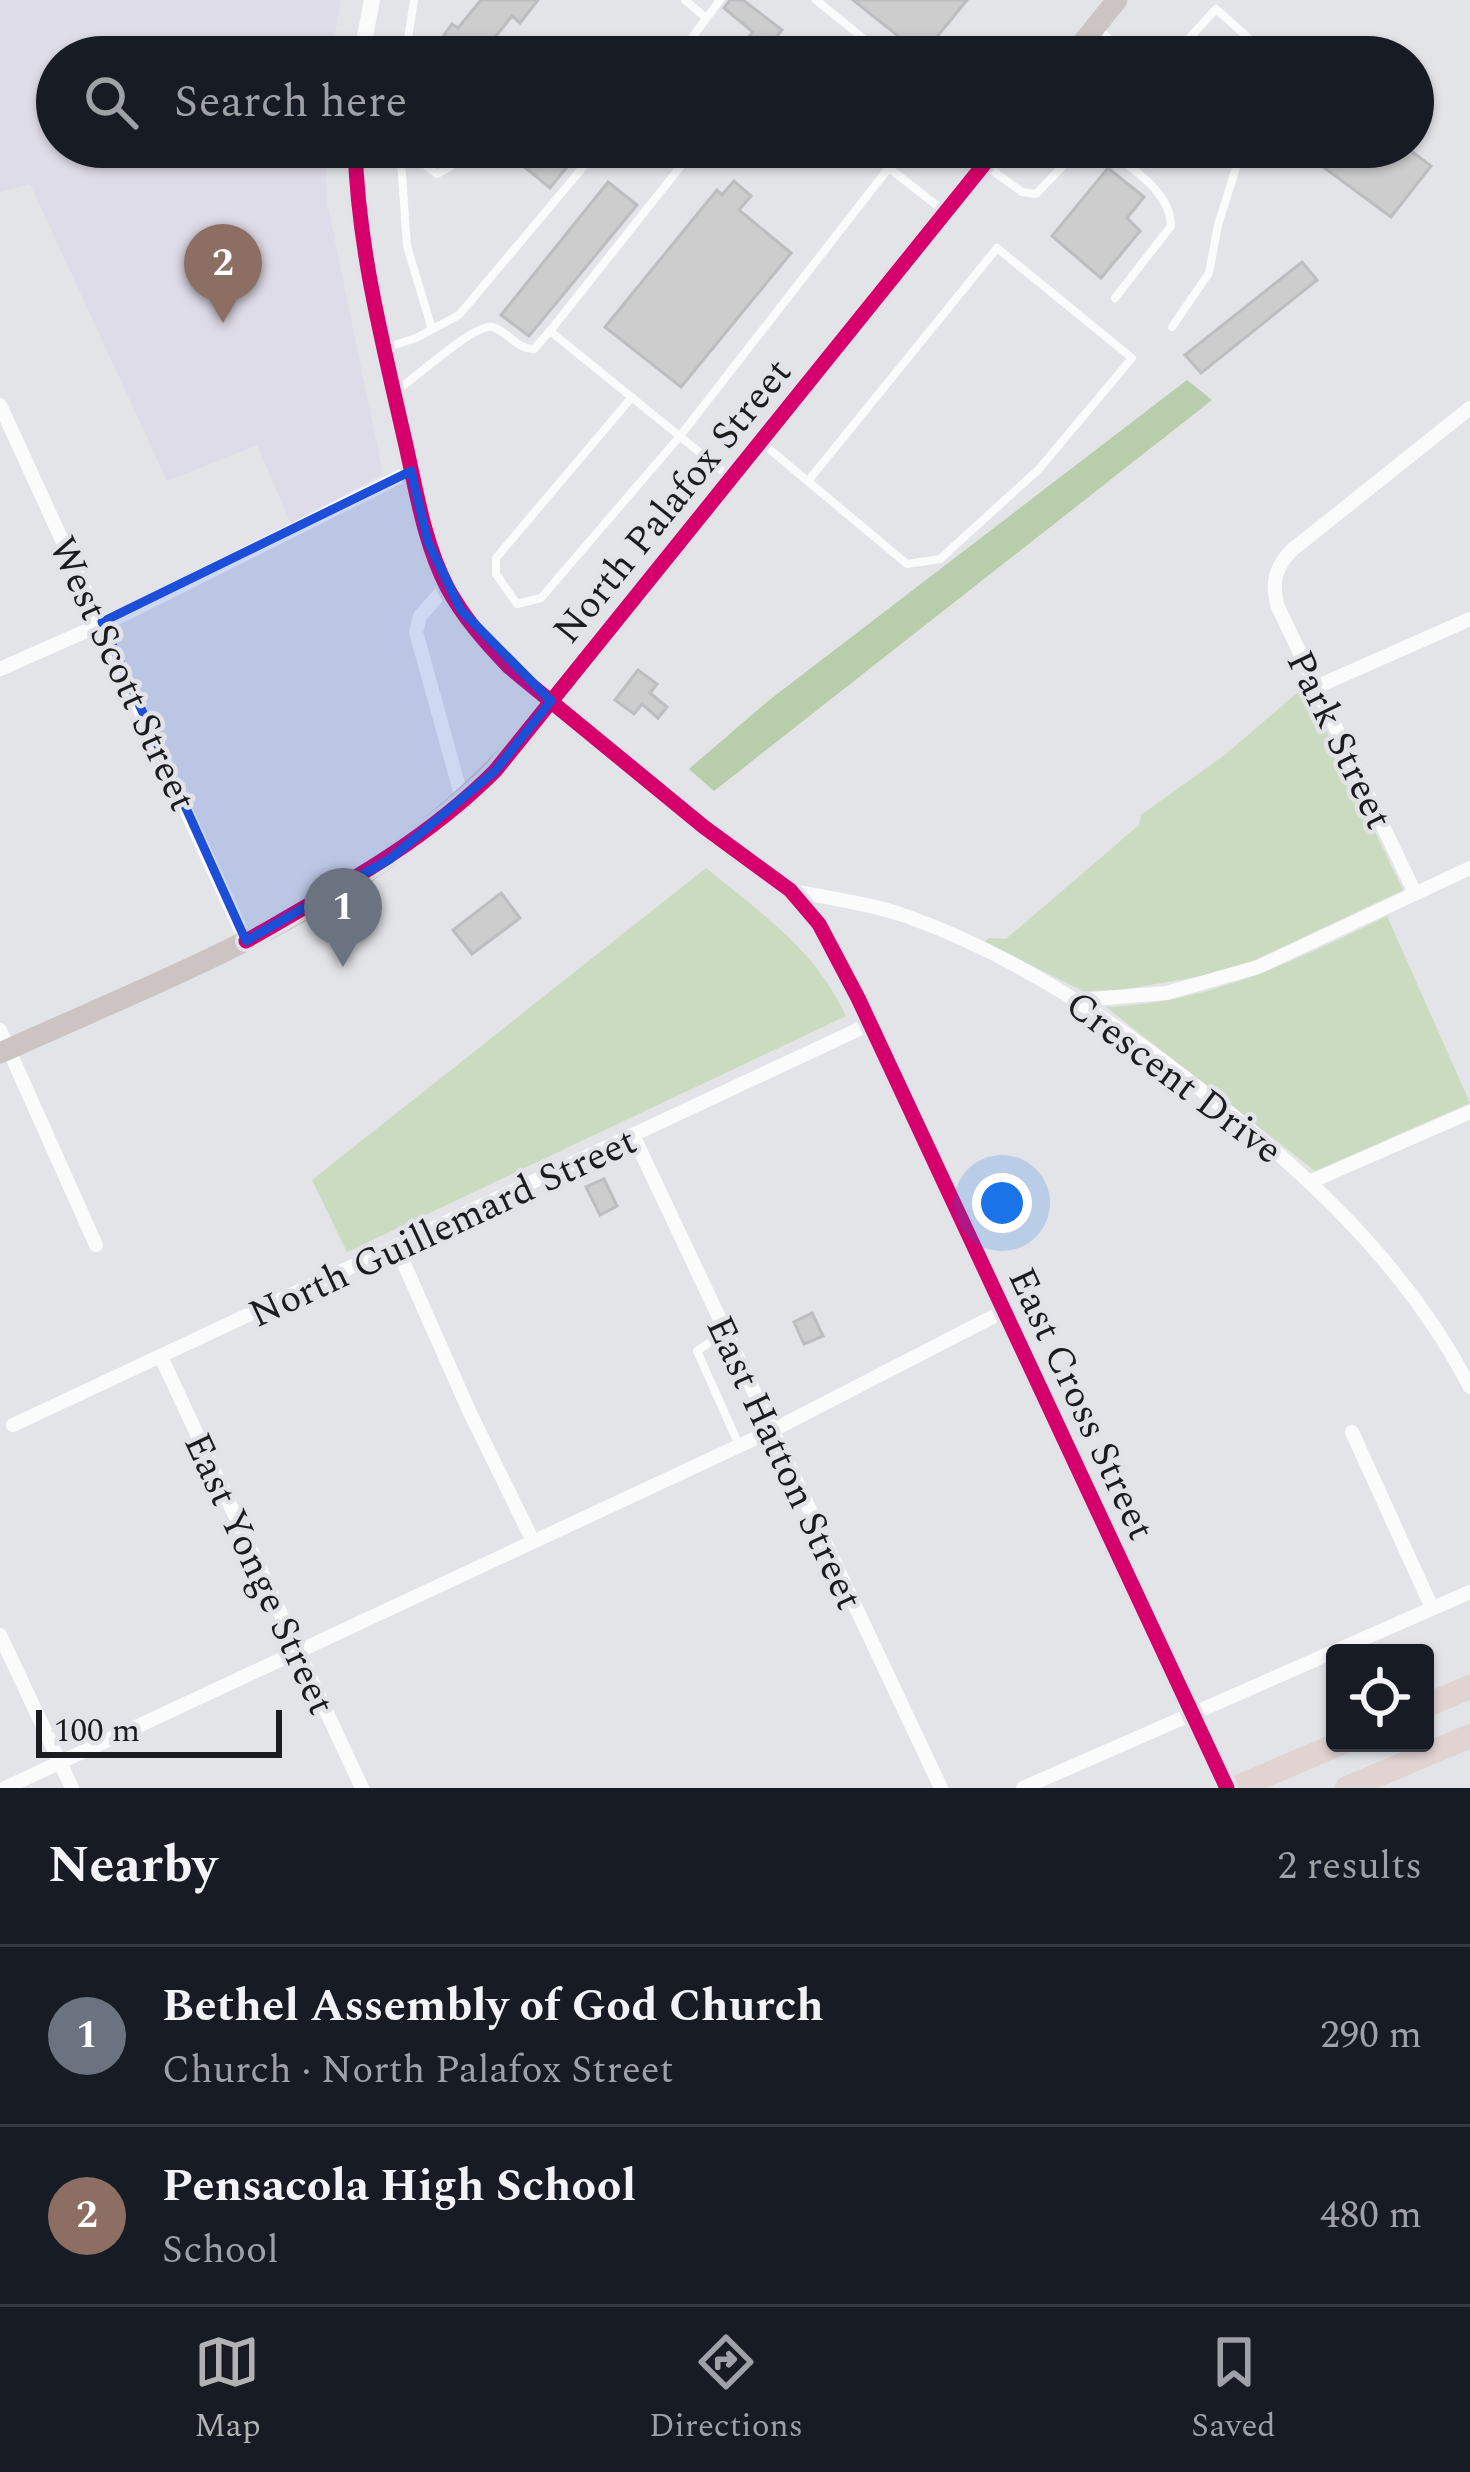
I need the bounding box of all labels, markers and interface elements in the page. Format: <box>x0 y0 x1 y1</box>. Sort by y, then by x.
search box <box>36 36 1434 168</box>
text: Search here <box>174 68 407 137</box>
icon: search <box>78 69 144 135</box>
pin: 2 <box>184 224 262 323</box>
street label: North Palafox Street <box>539 346 807 657</box>
street label: West Scott Street <box>32 527 211 821</box>
street label: Park Street <box>1270 641 1407 840</box>
pin: 1 <box>304 868 382 967</box>
street label: Crescent Drive <box>1052 977 1295 1179</box>
street label: North Guillemard Street <box>240 1112 647 1344</box>
your location <box>972 1173 1032 1233</box>
street label: East Cross Street <box>992 1258 1170 1550</box>
street label: East Hatton Street <box>690 1306 878 1620</box>
street label: East Yonge Street <box>168 1423 350 1725</box>
map controls <box>1326 1644 1434 1752</box>
button: locate <box>1326 1644 1434 1752</box>
scale bar <box>36 1704 282 1757</box>
text: 100 m <box>54 1706 140 1756</box>
text: Nearby <box>48 1827 217 1905</box>
text: 2 results <box>1278 1837 1422 1896</box>
text: Bethel Assembly of God Church <box>162 1972 824 2041</box>
text: 1 <box>76 2006 98 2065</box>
text: 290 m <box>1320 2006 1422 2065</box>
text: Church · North Palafox Street <box>162 2041 674 2100</box>
text: Pensacola High School <box>162 2152 636 2221</box>
text: 2 <box>76 2186 98 2245</box>
text: 480 m <box>1320 2186 1422 2245</box>
text: School <box>162 2221 279 2280</box>
tab: Map <box>194 2329 261 2451</box>
tab: Directions <box>649 2329 803 2451</box>
tab: Saved <box>1191 2329 1276 2451</box>

